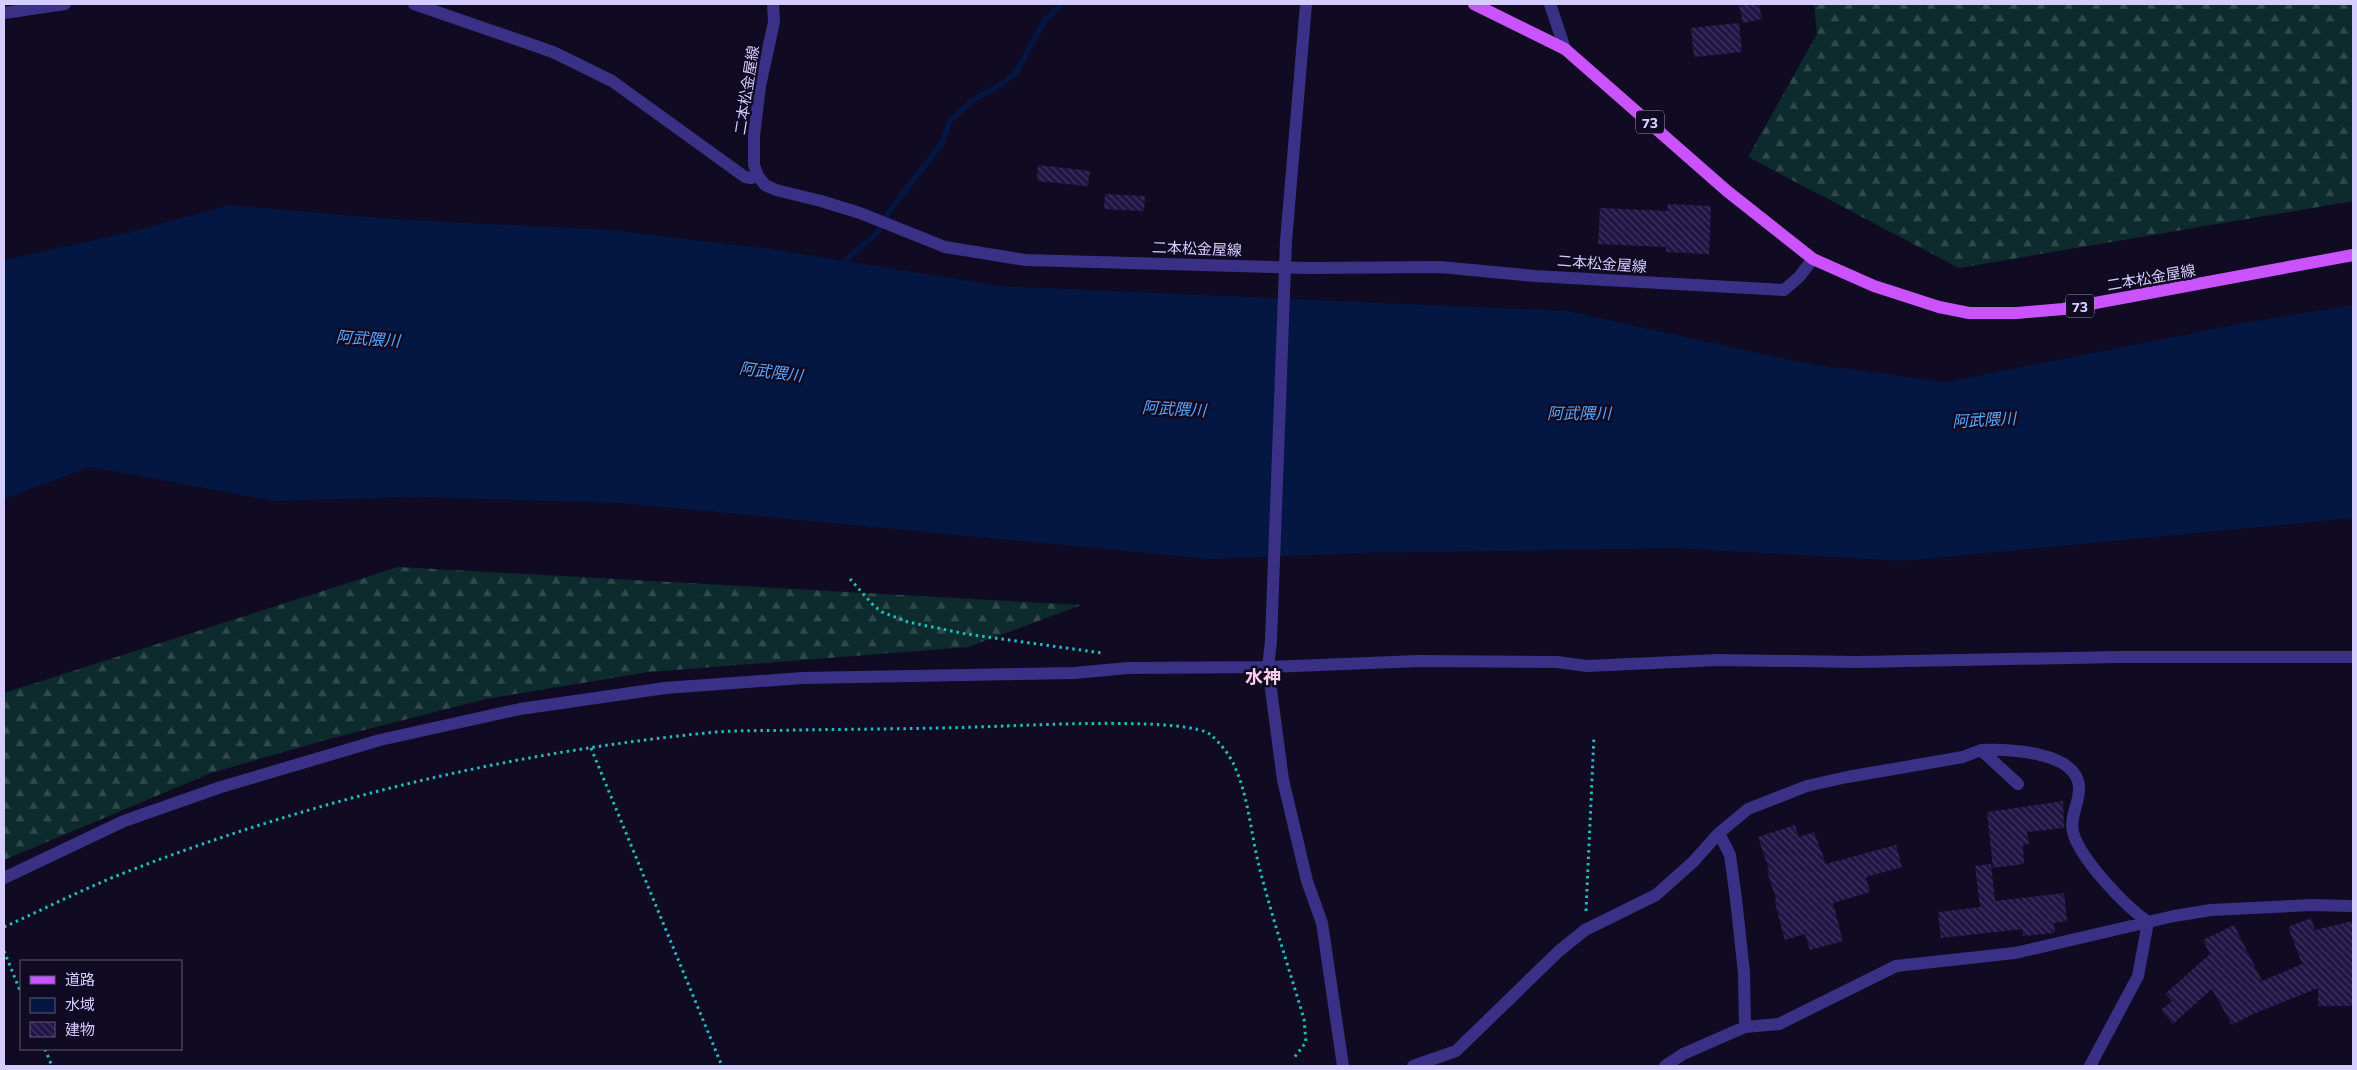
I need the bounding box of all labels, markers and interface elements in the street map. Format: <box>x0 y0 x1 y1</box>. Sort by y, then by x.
street label: 二本松金屋線 <box>730 44 762 136</box>
road number: 73 <box>1636 110 1664 134</box>
street label: 二本松金屋線 <box>1152 237 1242 259</box>
street label: 二本松金屋線 <box>1556 251 1648 275</box>
street label: 二本松金屋線 <box>2105 260 2197 294</box>
road number: 73 <box>2066 294 2094 318</box>
water label: 阿武隈川 <box>335 326 403 350</box>
water label: 阿武隈川 <box>738 358 806 385</box>
water label: 阿武隈川 <box>1142 397 1208 419</box>
water label: 阿武隈川 <box>1547 403 1613 422</box>
water label: 阿武隈川 <box>1952 408 2018 430</box>
district label: 水神 <box>1245 665 1281 687</box>
legend <box>20 960 182 1050</box>
text: 道路 <box>65 970 95 988</box>
text: 水域 <box>65 995 95 1013</box>
text: 建物 <box>65 1020 95 1038</box>

